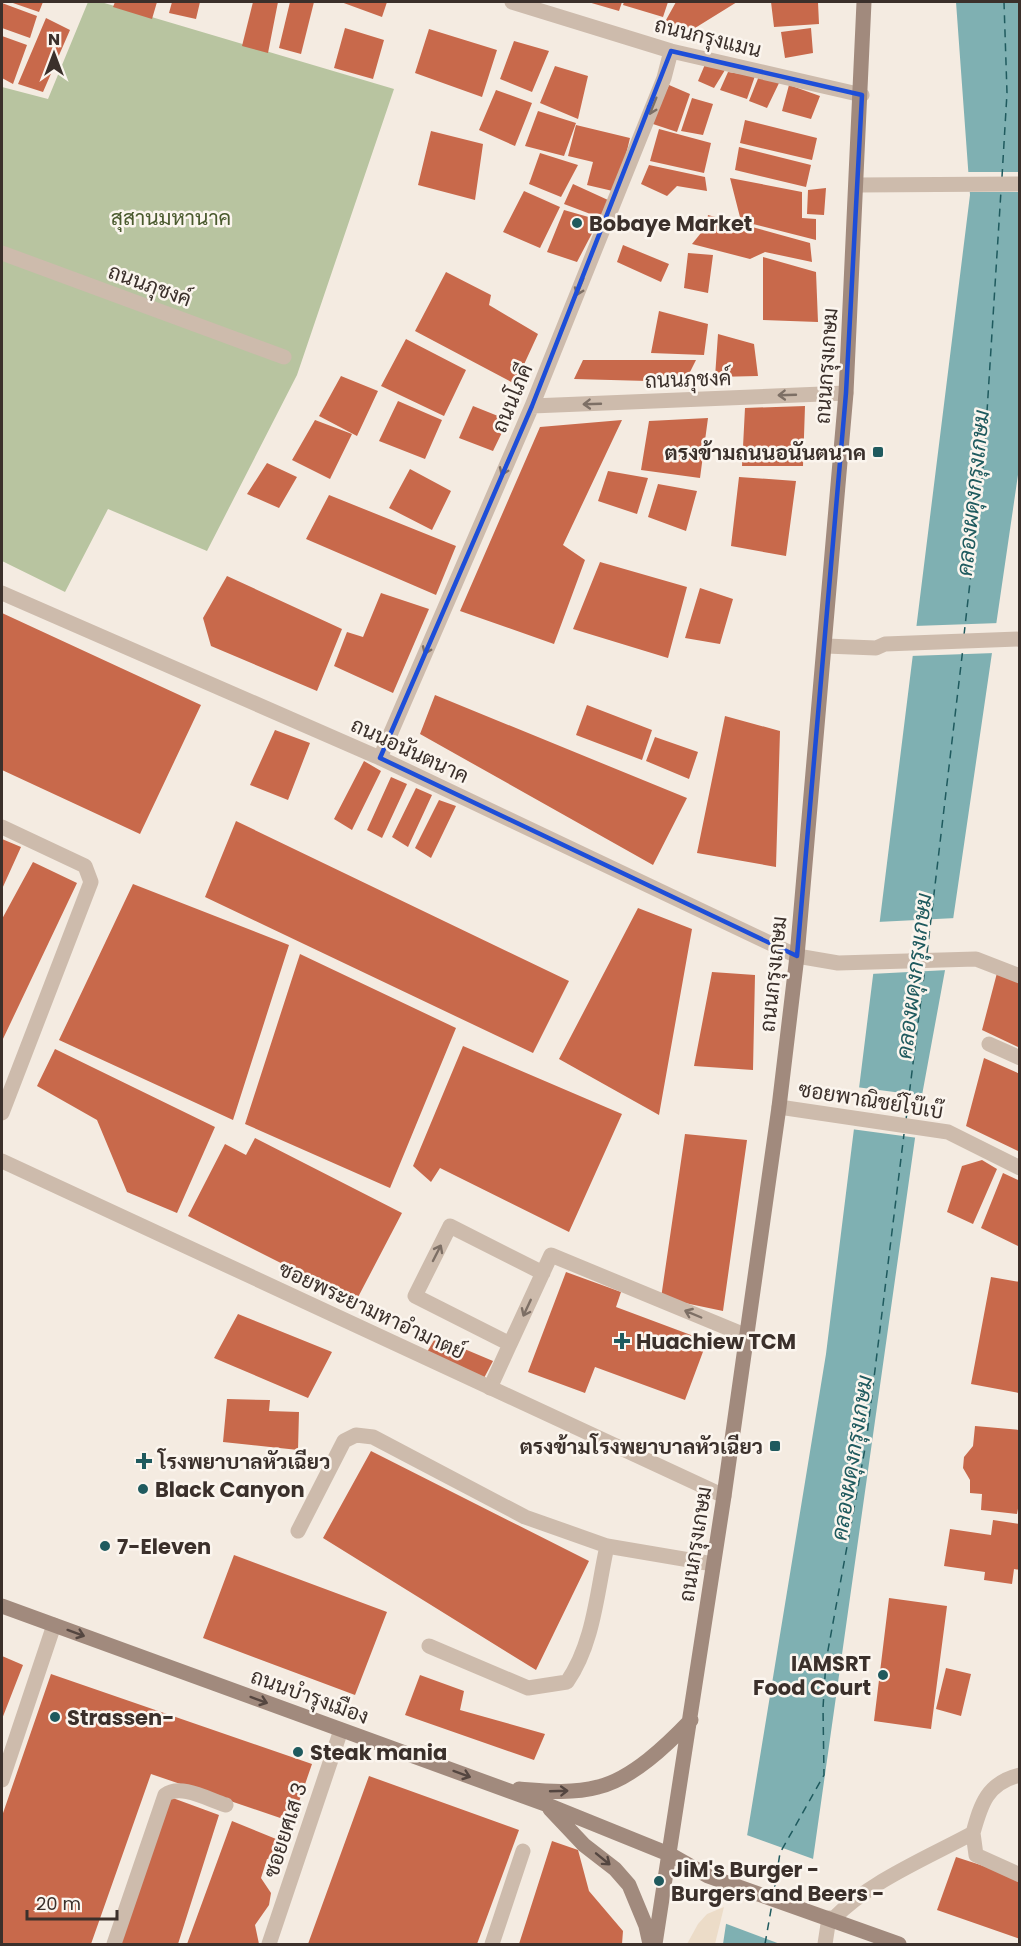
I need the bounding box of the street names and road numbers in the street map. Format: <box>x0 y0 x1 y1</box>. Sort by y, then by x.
street label: ถนนกรุงแมน <box>652 10 764 64</box>
street label: ถนนภุชงค์ <box>104 257 196 313</box>
street label: ถนนกรุงเกษม <box>807 307 845 425</box>
street label: ถนนโภคี <box>484 359 540 437</box>
street label: ถนนภุชงค์ <box>644 363 732 395</box>
street label: ถนนอนันตนาค <box>346 710 474 790</box>
street label: ถนนกรุงเกษม <box>752 915 794 1033</box>
street label: ซอยพาณิชย์โบ๊เบ๊ <box>796 1074 947 1126</box>
street label: ซอยพระยามหาอำมาตย์ <box>274 1254 470 1366</box>
street label: ถนนกรุงเกษม <box>672 1484 718 1604</box>
street label: ถนนบำรุงเมือง <box>247 1661 373 1731</box>
street label: ซอยยศเส 3 <box>256 1779 314 1881</box>

